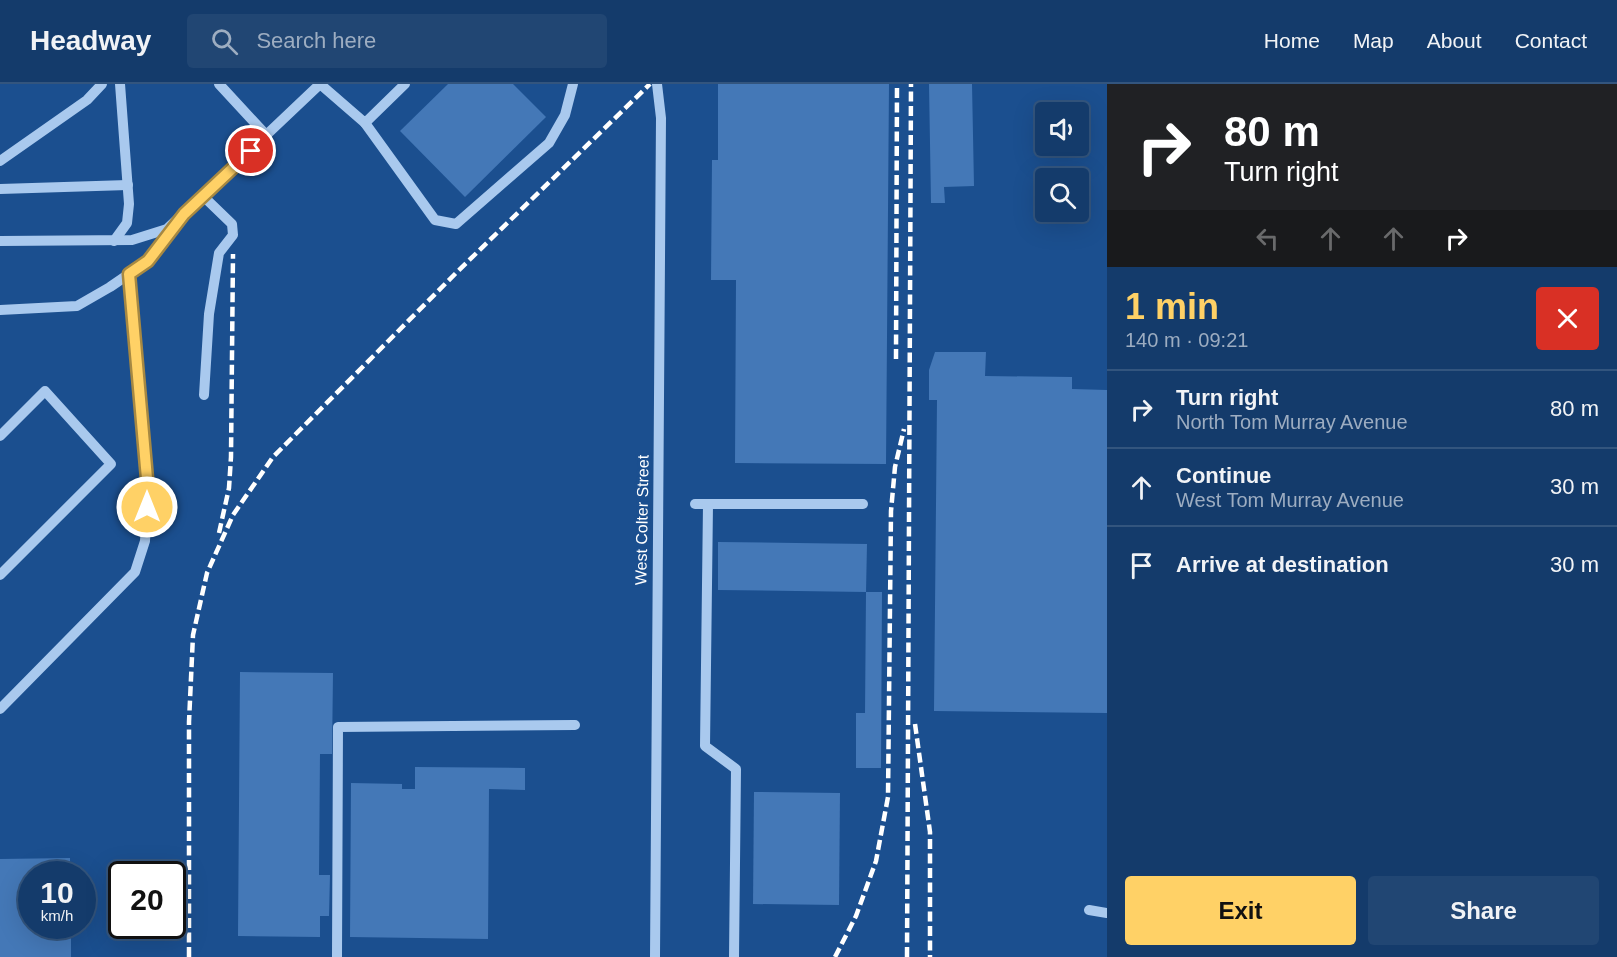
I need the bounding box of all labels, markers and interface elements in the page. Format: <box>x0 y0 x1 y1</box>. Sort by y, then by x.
search box <box>187 14 607 68</box>
text: Headway <box>30 25 151 56</box>
icon: search <box>208 25 241 58</box>
text: Search here <box>256 28 376 53</box>
text: Home <box>1264 29 1320 52</box>
text: Map <box>1353 29 1394 52</box>
text: About <box>1427 29 1482 52</box>
text: Contact <box>1515 29 1587 52</box>
map controls <box>1035 102 1089 222</box>
button: sound <box>1035 102 1089 156</box>
icon: right <box>1125 108 1203 186</box>
text: 80 m <box>1224 108 1320 155</box>
pin <box>225 125 276 176</box>
icon: arrive <box>234 134 267 167</box>
text: Turn right <box>1224 157 1339 187</box>
button: search <box>1035 168 1089 222</box>
icon: left <box>1251 222 1284 255</box>
icon: ahead <box>1314 222 1347 255</box>
icon: ahead <box>1377 222 1410 255</box>
icon: right <box>1440 222 1473 255</box>
text: 1 min <box>1125 286 1219 327</box>
button: close <box>1536 287 1599 350</box>
text: 140 m · 09:21 <box>1125 329 1248 351</box>
text: Turn right <box>1176 385 1278 410</box>
icon: right <box>1125 393 1158 426</box>
text: 80 m <box>1550 396 1599 421</box>
text: North Tom Murray Avenue <box>1176 411 1408 433</box>
street label: West Colter Street <box>632 454 652 585</box>
text: Continue <box>1176 463 1271 488</box>
icon: ahead <box>1125 471 1158 504</box>
text: 30 m <box>1550 474 1599 499</box>
position arrow <box>115 475 179 539</box>
text: West Tom Murray Avenue <box>1176 489 1404 511</box>
icon: arrive <box>1125 549 1158 582</box>
text: Arrive at destination <box>1176 552 1389 577</box>
text: 30 m <box>1550 552 1599 577</box>
speed limit sign: 20 <box>108 861 186 939</box>
text: 10 <box>40 876 74 909</box>
button: Exit <box>1125 876 1356 945</box>
button: Share <box>1368 876 1599 945</box>
text: km/h <box>41 907 73 924</box>

